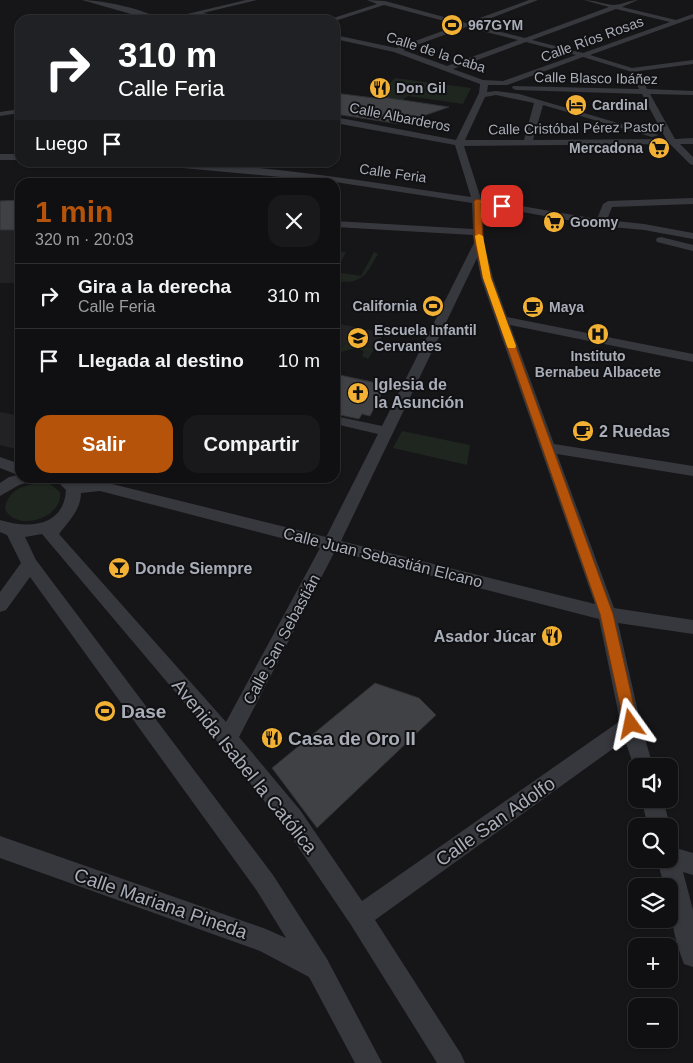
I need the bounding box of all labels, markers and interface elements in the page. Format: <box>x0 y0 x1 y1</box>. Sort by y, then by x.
sports icon: 967GYM <box>440 13 464 37</box>
street label: Calle Ríos Rosas <box>538 13 646 65</box>
place label: 967GYM <box>468 17 523 33</box>
street label: Calle de la Caba <box>384 28 488 76</box>
icon: right <box>35 35 100 100</box>
text: 310 m <box>118 35 217 74</box>
street label: Calle Blasco Ibáñez <box>534 69 658 87</box>
text: Calle Feria <box>118 76 224 101</box>
restaurant icon: Don Gil <box>368 76 392 100</box>
place label: Don Gil <box>396 80 446 96</box>
hotel icon: Cardinal <box>564 93 588 117</box>
place label: Cardinal <box>592 97 648 113</box>
street label: Calle Albarderos <box>348 99 452 135</box>
street label: Calle Cristóbal Pérez Pastor <box>488 118 664 138</box>
icon: arrive <box>98 130 126 158</box>
text: Luego <box>35 133 88 154</box>
supermarket icon: Mercadona <box>647 136 671 160</box>
place label: Mercadona <box>569 140 643 156</box>
street label: Calle Feria <box>358 160 428 186</box>
pin <box>481 185 523 227</box>
icon: arrive <box>488 192 516 220</box>
text: 1 min <box>35 195 113 228</box>
button: close <box>268 195 320 247</box>
supermarket icon: Goomy <box>542 210 566 234</box>
place label: Goomy <box>570 214 618 230</box>
text: 320 m · 20:03 <box>35 231 134 248</box>
text: Gira a la derecha <box>78 276 231 297</box>
icon: right <box>35 282 63 310</box>
text: 310 m <box>267 285 320 306</box>
sports icon: California <box>421 294 445 318</box>
cafe icon: Maya <box>521 295 545 319</box>
text: Calle Feria <box>78 298 155 315</box>
place label: California <box>352 298 417 314</box>
place label: Maya <box>549 299 584 315</box>
place label: Escuela Infantil Cervantes <box>374 322 477 354</box>
hospital icon: Instituto Bernabeu Albacete <box>586 322 610 346</box>
school or university icon: Escuela Infantil Cervantes <box>346 326 370 350</box>
icon: arrive <box>35 347 63 375</box>
place label: Instituto Bernabeu Albacete <box>535 348 661 380</box>
text: Llegada al destino <box>78 350 244 371</box>
text: 10 m <box>278 350 320 371</box>
place label: Iglesia de la Asunción <box>374 376 464 411</box>
church icon: Iglesia de la Asunción <box>346 381 370 405</box>
button: Salir <box>35 415 173 473</box>
button: Compartir <box>183 415 320 473</box>
cafe icon: 2 Ruedas <box>571 419 595 443</box>
place label: 2 Ruedas <box>599 423 670 440</box>
street label: Calle Juan Sebastián Elcano <box>282 524 484 591</box>
bar icon: Donde Siempre <box>107 556 131 580</box>
place label: Donde Siempre <box>135 560 252 577</box>
street label: Calle San Sebastián <box>240 571 323 707</box>
restaurant icon: Asador Júcar <box>540 624 564 648</box>
place label: Asador Júcar <box>434 628 536 645</box>
street label: Avenida Isabel la Católica <box>168 675 322 858</box>
position arrow <box>604 697 656 749</box>
sports icon: Dase <box>93 699 117 723</box>
place label: Dase <box>121 701 166 722</box>
restaurant icon: Casa de Oro II <box>260 726 284 750</box>
place label: Casa de Oro II <box>288 728 416 749</box>
map controls <box>628 758 678 1048</box>
button: sound <box>628 758 678 808</box>
street label: Calle San Adolfo <box>432 773 559 870</box>
button: search <box>628 818 678 868</box>
street label: Calle Mariana Pineda <box>72 864 251 943</box>
button: layers <box>628 878 678 928</box>
button: + <box>628 938 678 988</box>
button: − <box>628 998 678 1048</box>

